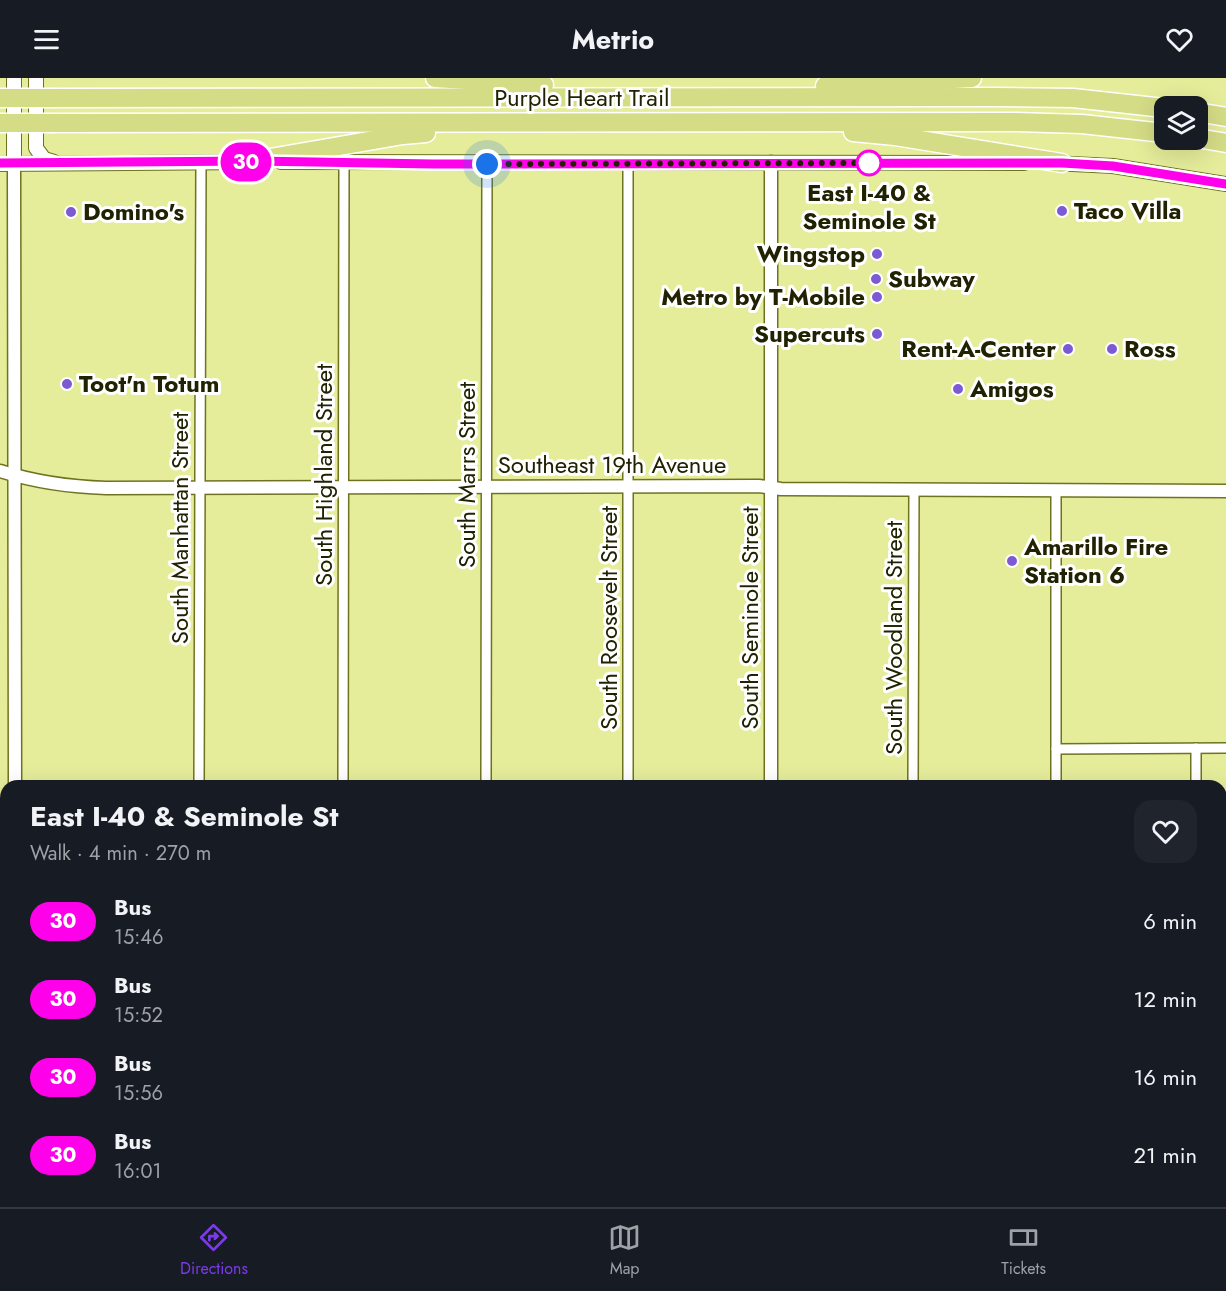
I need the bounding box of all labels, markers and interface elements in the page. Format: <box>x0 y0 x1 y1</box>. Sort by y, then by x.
text: Metrio <box>572 20 654 59</box>
icon: menu <box>30 23 63 56</box>
icon: heart <box>1163 23 1196 56</box>
street label: Purple Heart Trail <box>494 80 670 115</box>
map controls <box>1154 96 1208 150</box>
button: layers <box>1154 96 1208 150</box>
line badge: 30 <box>219 142 273 182</box>
text: 30 <box>233 147 259 177</box>
your location <box>472 149 502 179</box>
marker: East I-40 & Seminole St <box>856 150 882 176</box>
place label: East I-40 & Seminole St <box>802 175 936 238</box>
place label: Taco Villa <box>1074 193 1181 228</box>
place label: Domino's <box>83 194 184 229</box>
marker: Taco Villa <box>1055 204 1069 218</box>
marker: Domino's <box>64 205 78 219</box>
place label: Wingstop <box>757 236 865 271</box>
marker: Wingstop <box>870 247 884 261</box>
place label: Subway <box>888 261 975 296</box>
marker: Subway <box>869 272 883 286</box>
place label: Metro by T-Mobile <box>661 279 865 314</box>
marker: Metro by T-Mobile <box>870 290 884 304</box>
place label: Supercuts <box>754 316 865 351</box>
marker: Supercuts <box>870 327 884 341</box>
place label: Rent-A-Center <box>901 331 1056 366</box>
place label: Ross <box>1124 331 1176 366</box>
marker: Rent-A-Center <box>1061 342 1075 356</box>
marker: Ross <box>1105 342 1119 356</box>
street label: South Highland Street <box>306 364 341 586</box>
place label: Toot'n Totum <box>79 366 220 401</box>
place label: Amigos <box>969 371 1054 406</box>
marker: Toot'n Totum <box>60 377 74 391</box>
street label: South Marrs Street <box>449 382 484 568</box>
marker: Amigos <box>951 382 965 396</box>
street label: South Manhattan Street <box>162 412 197 644</box>
street label: Southeast 19th Avenue <box>498 447 726 482</box>
street label: South Roosevelt Street <box>591 506 626 730</box>
street label: South Seminole Street <box>732 506 767 729</box>
street label: South Woodland Street <box>876 521 911 755</box>
place label: Amarillo Fire Station 6 <box>1023 529 1168 592</box>
marker: Amarillo Fire Station 6 <box>1005 554 1019 568</box>
text: East I-40 & Seminole St <box>30 796 338 837</box>
button: heart <box>1134 800 1197 863</box>
text: Walk · 4 min · 270 m <box>30 839 211 868</box>
text: Bus <box>114 891 151 923</box>
text: 6 min <box>1143 905 1197 937</box>
text: 30 <box>50 906 76 936</box>
text: 15:46 <box>114 923 163 952</box>
text: Bus <box>114 969 151 1001</box>
text: 12 min <box>1134 983 1197 1015</box>
text: 30 <box>50 984 76 1014</box>
text: 15:52 <box>114 1001 163 1030</box>
text: Bus <box>114 1047 151 1079</box>
text: 16 min <box>1133 1061 1197 1093</box>
text: 30 <box>50 1062 76 1092</box>
text: 15:56 <box>114 1079 163 1108</box>
text: Bus <box>114 1125 151 1157</box>
text: 21 min <box>1134 1139 1197 1171</box>
text: 30 <box>50 1140 76 1170</box>
text: 16:01 <box>114 1157 162 1186</box>
tab: Directions <box>180 1221 248 1280</box>
tab: Map <box>608 1221 641 1280</box>
tab: Tickets <box>1001 1221 1046 1280</box>

